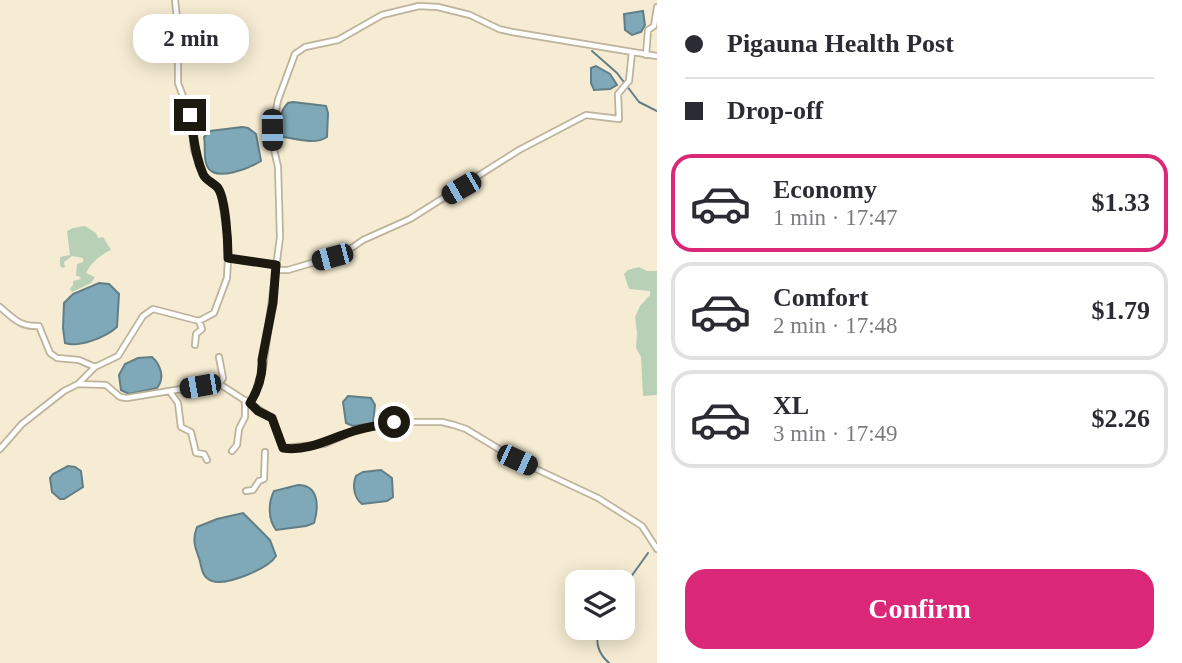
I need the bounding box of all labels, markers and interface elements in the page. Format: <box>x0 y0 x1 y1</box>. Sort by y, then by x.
callout: 2 min <box>132 13 248 62</box>
text: 2 min <box>163 26 219 51</box>
text: Pigauna Health Post <box>727 29 954 58</box>
text: Drop-off <box>727 96 823 125</box>
route end <box>174 99 206 131</box>
car <box>262 109 283 151</box>
car <box>438 168 485 208</box>
icon: car <box>689 172 752 235</box>
text: Economy <box>773 175 877 204</box>
text: $1.33 <box>1092 188 1150 217</box>
text: 1 min · 17:47 <box>773 205 898 230</box>
car <box>309 241 356 273</box>
icon: car <box>689 280 752 343</box>
text: Comfort <box>773 283 868 312</box>
text: $1.79 <box>1092 296 1150 325</box>
text: 2 min · 17:48 <box>773 313 898 338</box>
car <box>178 372 223 400</box>
icon: car <box>689 388 752 451</box>
text: XL <box>773 391 809 420</box>
text: $2.26 <box>1092 404 1150 433</box>
route start <box>378 406 410 438</box>
text: 3 min · 17:49 <box>773 421 898 446</box>
car <box>494 442 541 478</box>
button: Confirm <box>685 569 1154 649</box>
map controls <box>565 570 635 640</box>
button: layers <box>565 570 635 640</box>

